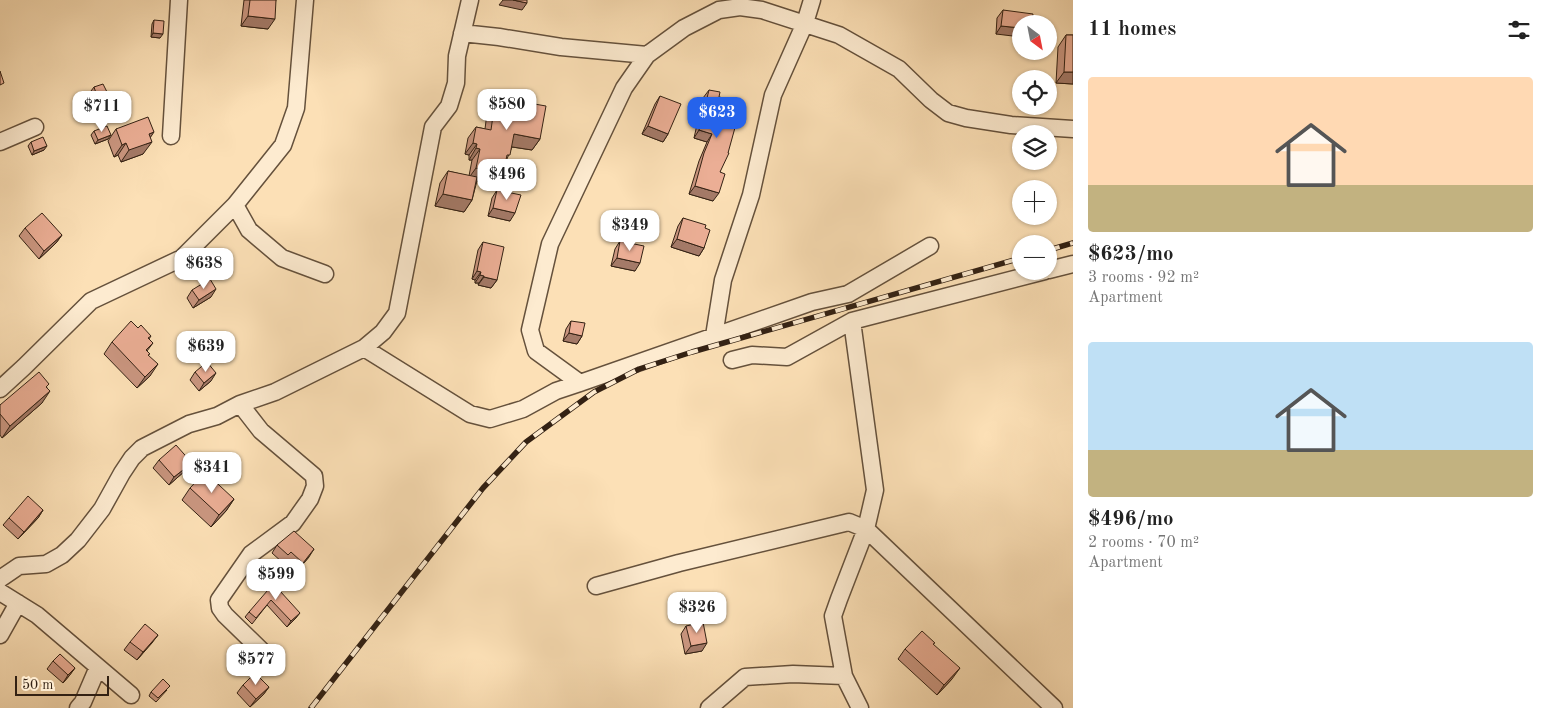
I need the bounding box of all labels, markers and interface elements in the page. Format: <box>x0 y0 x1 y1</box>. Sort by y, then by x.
north arrow <box>1012 15 1058 60</box>
map controls <box>1012 15 1057 280</box>
icon: filters <box>1505 16 1533 44</box>
text: 11 homes <box>1088 19 1176 40</box>
button: locate <box>1012 70 1057 115</box>
pin: $580 <box>477 88 537 131</box>
pin: $711 <box>72 90 132 133</box>
pin: $623 <box>687 96 747 139</box>
text: $580 <box>488 97 526 113</box>
text: $711 <box>83 99 121 115</box>
text: $623 <box>698 105 736 121</box>
icon: home <box>1266 110 1356 200</box>
button: layers <box>1012 125 1057 170</box>
pin: $496 <box>477 158 537 201</box>
text: $496 <box>488 167 526 183</box>
button: + <box>1012 180 1057 225</box>
pin: $349 <box>600 210 660 252</box>
text: $349 <box>611 218 649 234</box>
button: − <box>1012 235 1057 280</box>
text: $623/mo <box>1088 244 1174 265</box>
pin: $638 <box>174 248 234 290</box>
text: $638 <box>185 256 223 272</box>
text: 3 rooms · 92 m² <box>1088 270 1199 286</box>
text: Apartment <box>1088 290 1163 306</box>
pin: $639 <box>176 330 236 373</box>
text: $639 <box>187 339 225 355</box>
icon: home <box>1266 375 1356 465</box>
pin: $341 <box>182 452 242 494</box>
text: $341 <box>193 460 231 476</box>
text: $496/mo <box>1088 509 1174 530</box>
text: 2 rooms · 70 m² <box>1088 535 1199 551</box>
text: Apartment <box>1088 555 1163 571</box>
pin: $599 <box>246 558 306 601</box>
text: $599 <box>257 567 295 583</box>
pin: $326 <box>667 592 727 634</box>
text: $326 <box>678 600 716 616</box>
pin: $577 <box>226 644 286 686</box>
text: $577 <box>237 652 275 668</box>
scale bar <box>15 673 109 696</box>
text: 50 m <box>22 678 53 692</box>

